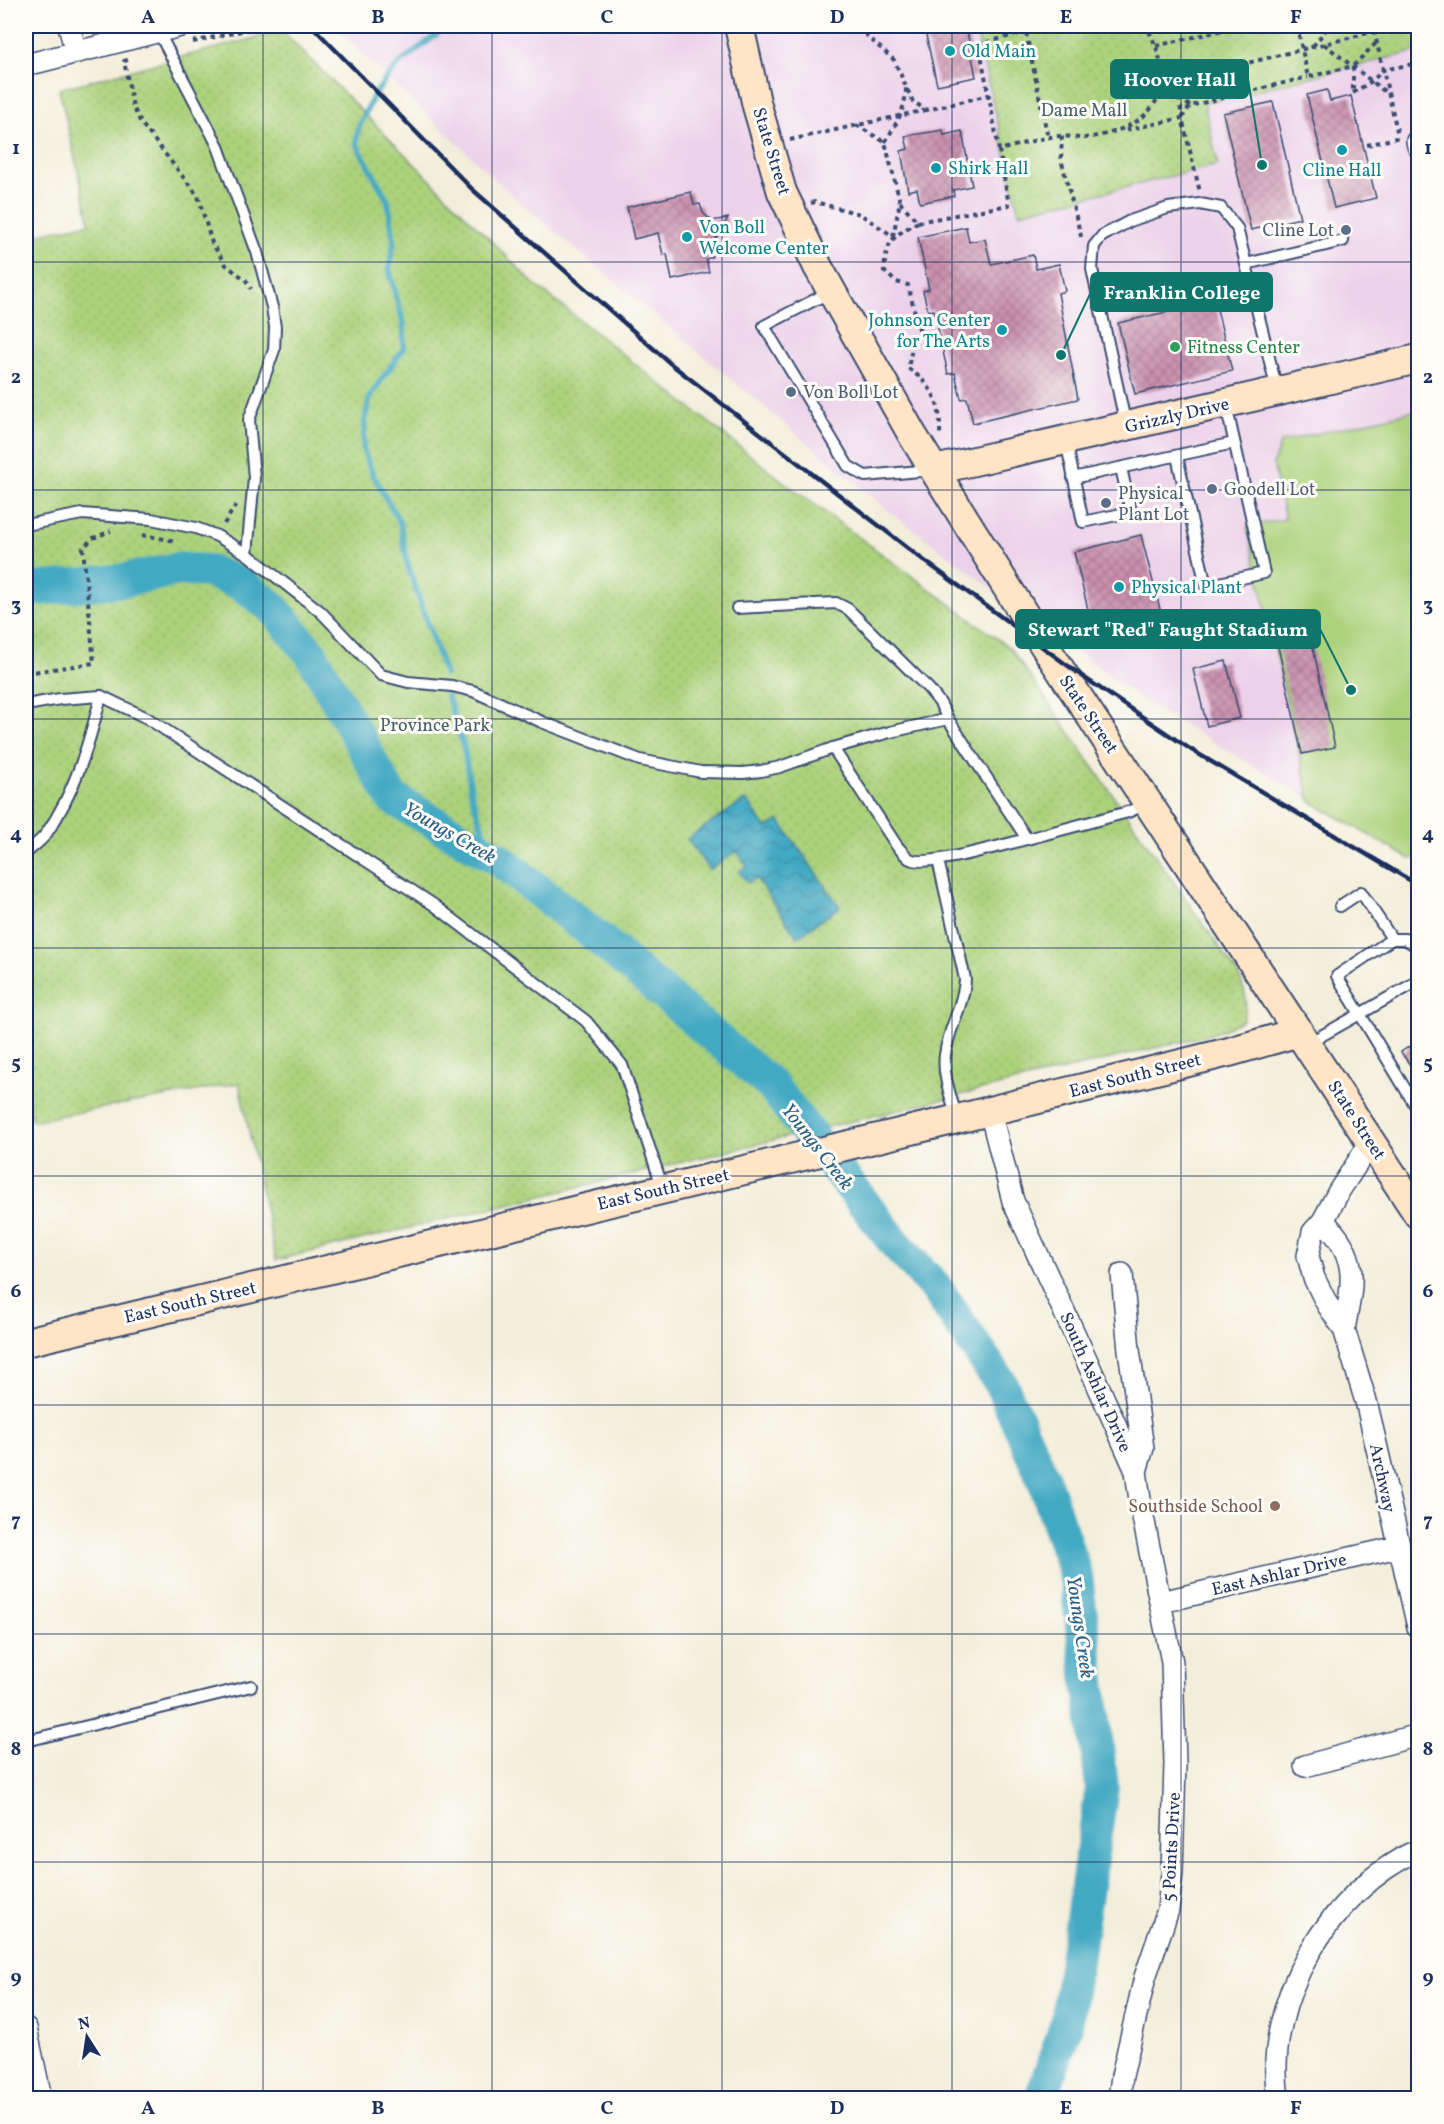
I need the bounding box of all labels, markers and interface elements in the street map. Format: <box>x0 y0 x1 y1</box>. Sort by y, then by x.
text: A <box>141 4 155 32</box>
text: B <box>371 4 385 32</box>
text: C <box>601 4 614 32</box>
text: D <box>830 4 844 32</box>
text: E <box>1060 4 1072 32</box>
text: F <box>1290 4 1302 32</box>
place label: Old Main <box>962 40 1036 65</box>
marker: Old Main <box>943 44 957 58</box>
callout: Hoover Hall <box>1111 60 1248 98</box>
text: Hoover Hall <box>1124 67 1237 95</box>
park label: Dame Mall <box>1041 99 1127 124</box>
street label: State Street <box>745 105 796 198</box>
text: 1 <box>12 135 20 163</box>
text: 1 <box>1424 135 1432 163</box>
marker: Cline Hall <box>1335 143 1349 157</box>
place label: Shirk Hall <box>948 157 1028 182</box>
place label: Cline Hall <box>1303 159 1381 184</box>
marker: Shirk Hall <box>929 161 943 175</box>
place label: Von Boll Welcome Center <box>699 216 829 262</box>
place label: Cline Lot <box>1263 219 1334 244</box>
marker: Cline Lot <box>1339 223 1353 237</box>
marker: Von Boll Welcome Center <box>680 230 694 244</box>
callout: Franklin College <box>1091 273 1272 311</box>
text: Franklin College <box>1104 280 1260 308</box>
place label: Johnson Center for The Arts <box>868 309 990 355</box>
marker: Johnson Center for The Arts <box>995 323 1009 337</box>
place label: Fitness Center <box>1187 336 1300 361</box>
marker: Fitness Center <box>1168 340 1182 354</box>
text: 2 <box>11 364 21 392</box>
text: 2 <box>1423 364 1433 392</box>
place label: Von Boll Lot <box>803 381 899 406</box>
marker: Von Boll Lot <box>784 385 798 399</box>
street label: Grizzly Drive <box>1123 392 1232 441</box>
place label: Goodell Lot <box>1224 478 1315 503</box>
place label: Physical Plant Lot <box>1118 482 1189 528</box>
marker: Goodell Lot <box>1205 482 1219 496</box>
marker: Physical Plant Lot <box>1099 496 1113 510</box>
place label: Physical Plant <box>1131 576 1242 601</box>
marker: Physical Plant <box>1112 580 1126 594</box>
text: 3 <box>11 592 21 620</box>
text: 3 <box>1423 592 1433 620</box>
callout: Stewart "Red" Faught Stadium <box>1016 610 1320 648</box>
text: Stewart "Red" Faught Stadium <box>1028 617 1308 645</box>
street label: State Street <box>1052 670 1123 759</box>
park label: Province Park <box>380 714 490 739</box>
water label: Youngs Creek <box>397 796 501 872</box>
text: 4 <box>10 821 22 849</box>
text: 4 <box>1422 821 1434 849</box>
street label: East South Street <box>1067 1048 1204 1105</box>
text: 5 <box>11 1050 21 1078</box>
text: 5 <box>1423 1050 1433 1078</box>
street label: State Street <box>1321 1076 1391 1166</box>
water label: Youngs Creek <box>774 1098 859 1197</box>
street label: East South Street <box>595 1163 732 1218</box>
street label: East South Street <box>122 1276 259 1331</box>
text: 6 <box>11 1278 22 1306</box>
text: 6 <box>1423 1278 1434 1306</box>
street label: South Ashlar Drive <box>1053 1309 1137 1457</box>
street label: Archway <box>1362 1442 1401 1515</box>
place label: Southside School <box>1128 1495 1263 1520</box>
marker: Southside School <box>1268 1499 1282 1513</box>
text: 7 <box>11 1507 21 1535</box>
text: 7 <box>1423 1507 1433 1535</box>
street label: East Ashlar Drive <box>1209 1548 1349 1603</box>
water label: Youngs Creek <box>1058 1574 1100 1680</box>
text: 8 <box>11 1736 21 1764</box>
text: 8 <box>1423 1736 1433 1764</box>
street label: 5 Points Drive <box>1157 1792 1188 1903</box>
text: 9 <box>10 1964 22 1992</box>
text: 9 <box>1422 1964 1434 1992</box>
north arrow <box>57 2007 117 2067</box>
text: N <box>76 2012 93 2036</box>
text: A <box>141 2095 155 2123</box>
text: B <box>371 2095 385 2123</box>
text: C <box>601 2095 614 2123</box>
text: D <box>830 2095 844 2123</box>
text: E <box>1060 2095 1072 2123</box>
text: F <box>1290 2095 1302 2123</box>

